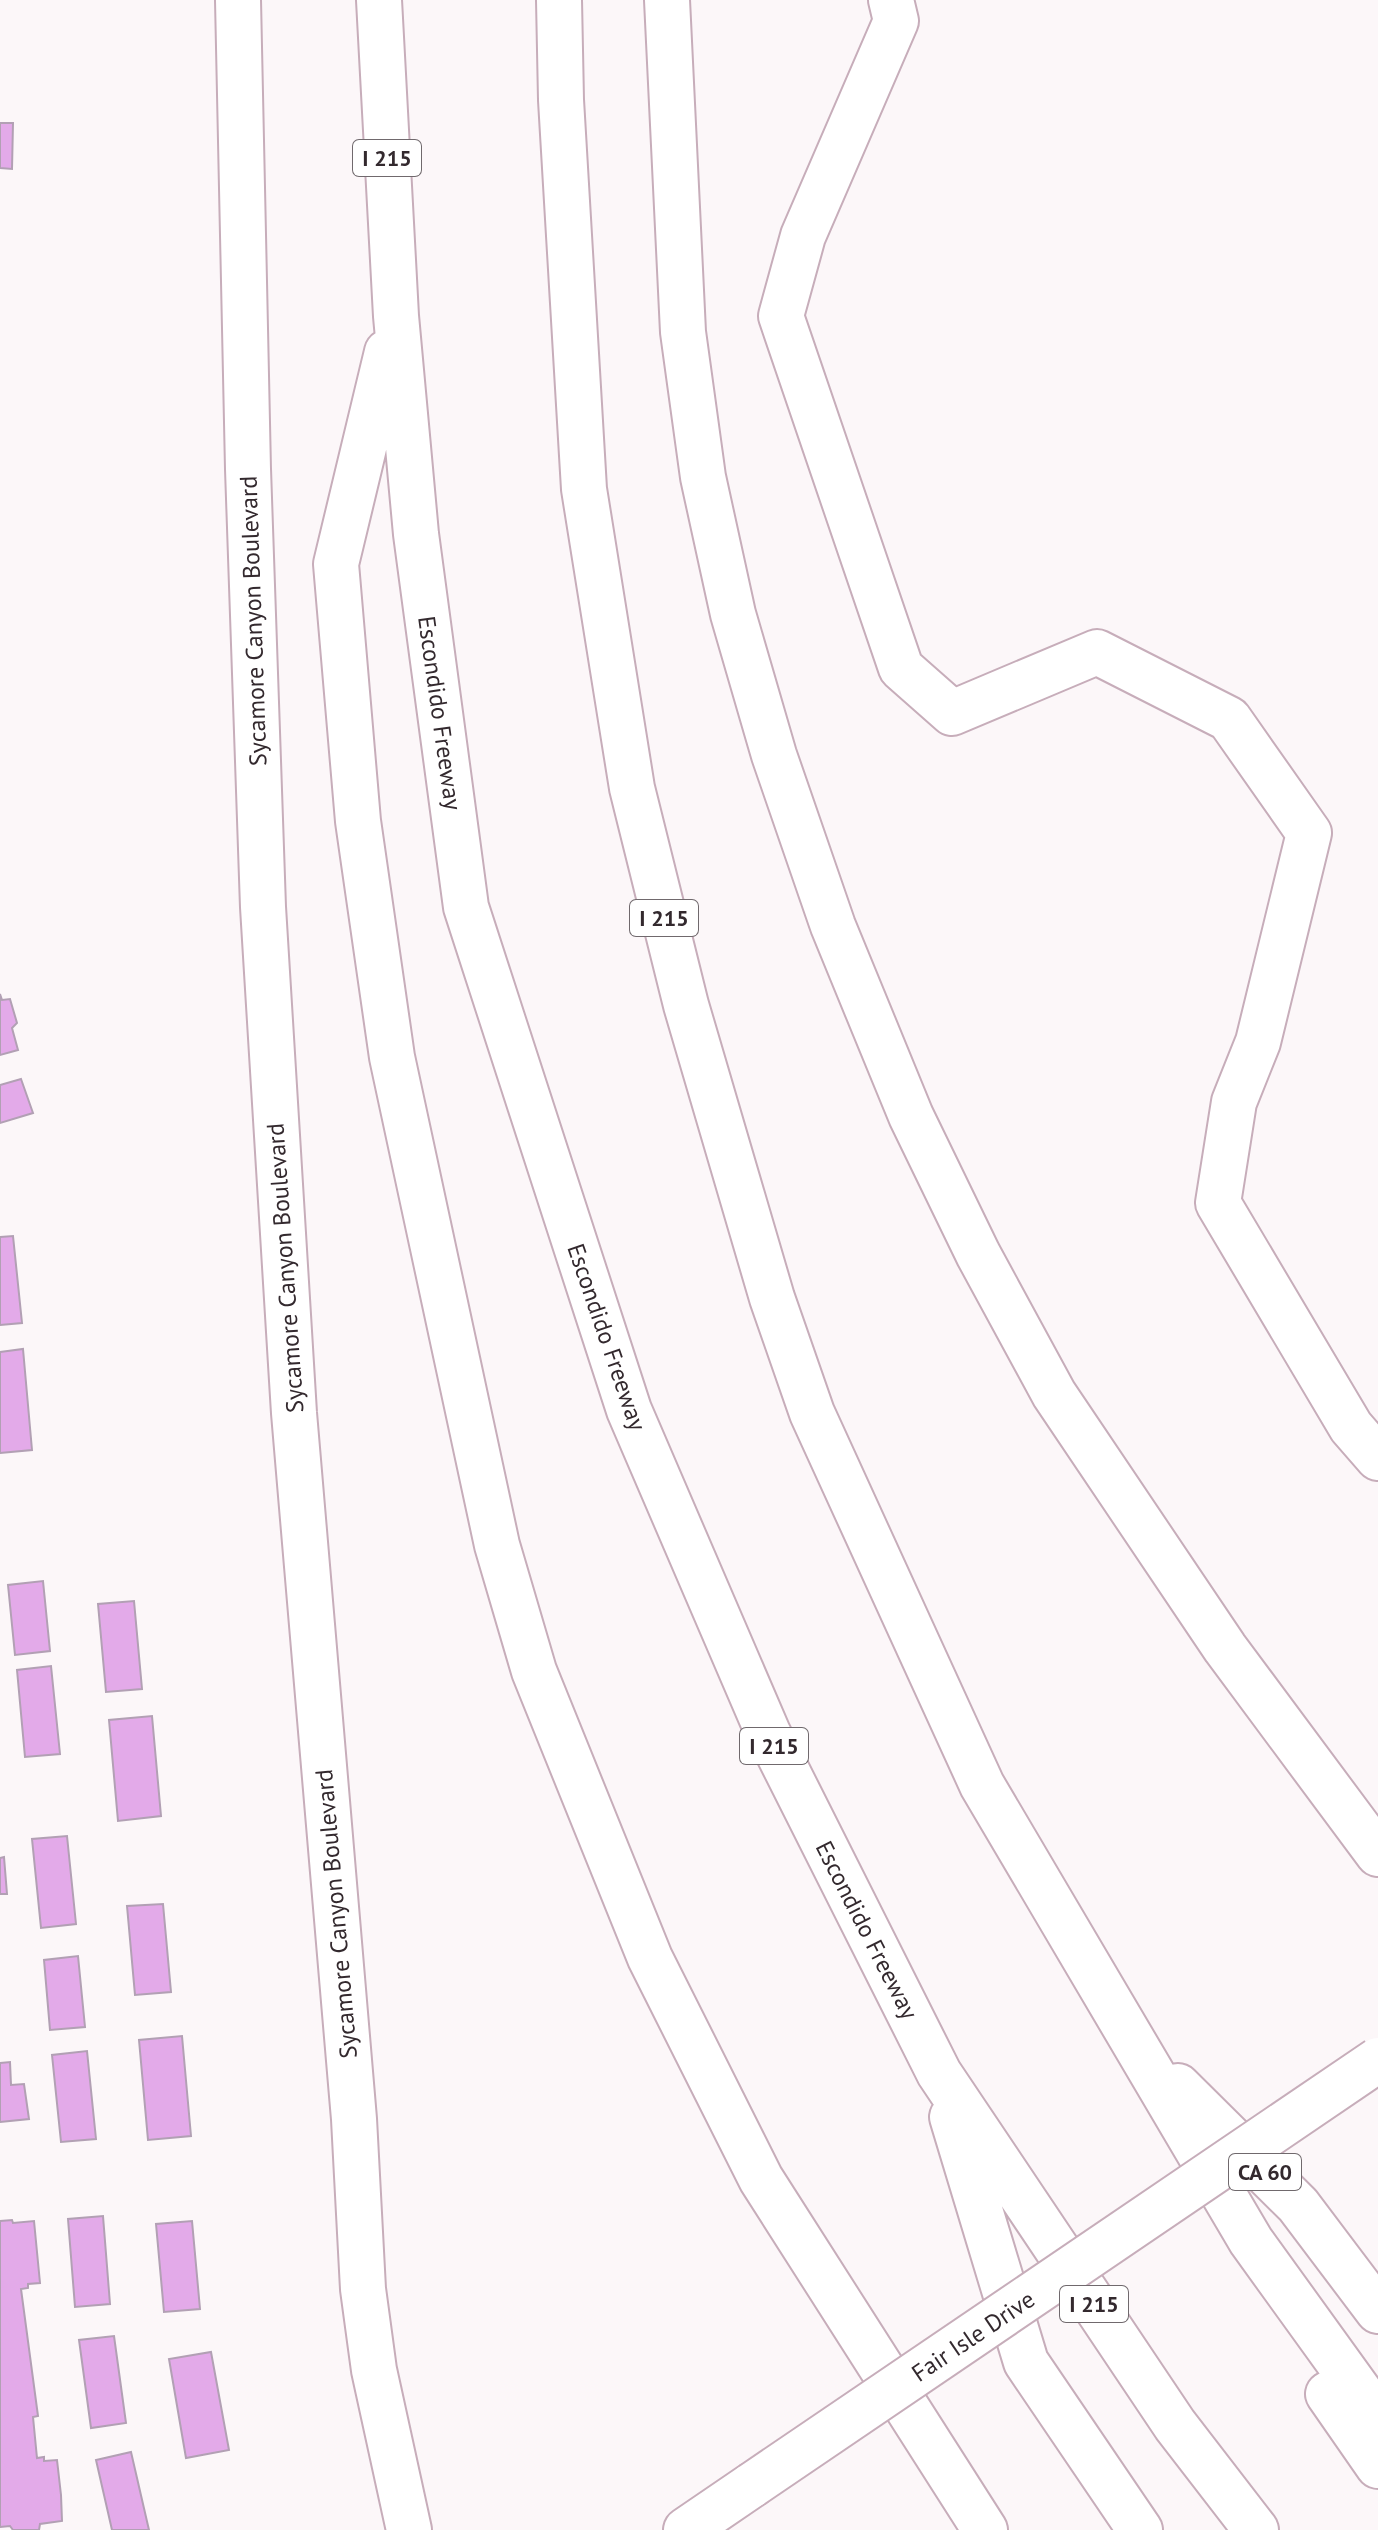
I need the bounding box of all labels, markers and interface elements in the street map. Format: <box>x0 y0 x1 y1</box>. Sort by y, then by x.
road number: I 215 <box>353 140 421 176</box>
street label: Sycamore Canyon Boulevard <box>232 475 274 767</box>
street label: Escondido Freeway <box>411 614 469 812</box>
road number: I 215 <box>630 900 698 936</box>
street label: Sycamore Canyon Boulevard <box>259 1122 311 1414</box>
street label: Escondido Freeway <box>560 1239 654 1435</box>
road number: I 215 <box>740 1728 808 1764</box>
street label: Sycamore Canyon Boulevard <box>308 1768 364 2060</box>
street label: Escondido Freeway <box>809 1836 925 2024</box>
road number: CA 60 <box>1229 2154 1301 2190</box>
street label: Fair Isle Drive <box>906 2284 1040 2388</box>
road number: I 215 <box>1060 2286 1128 2322</box>

